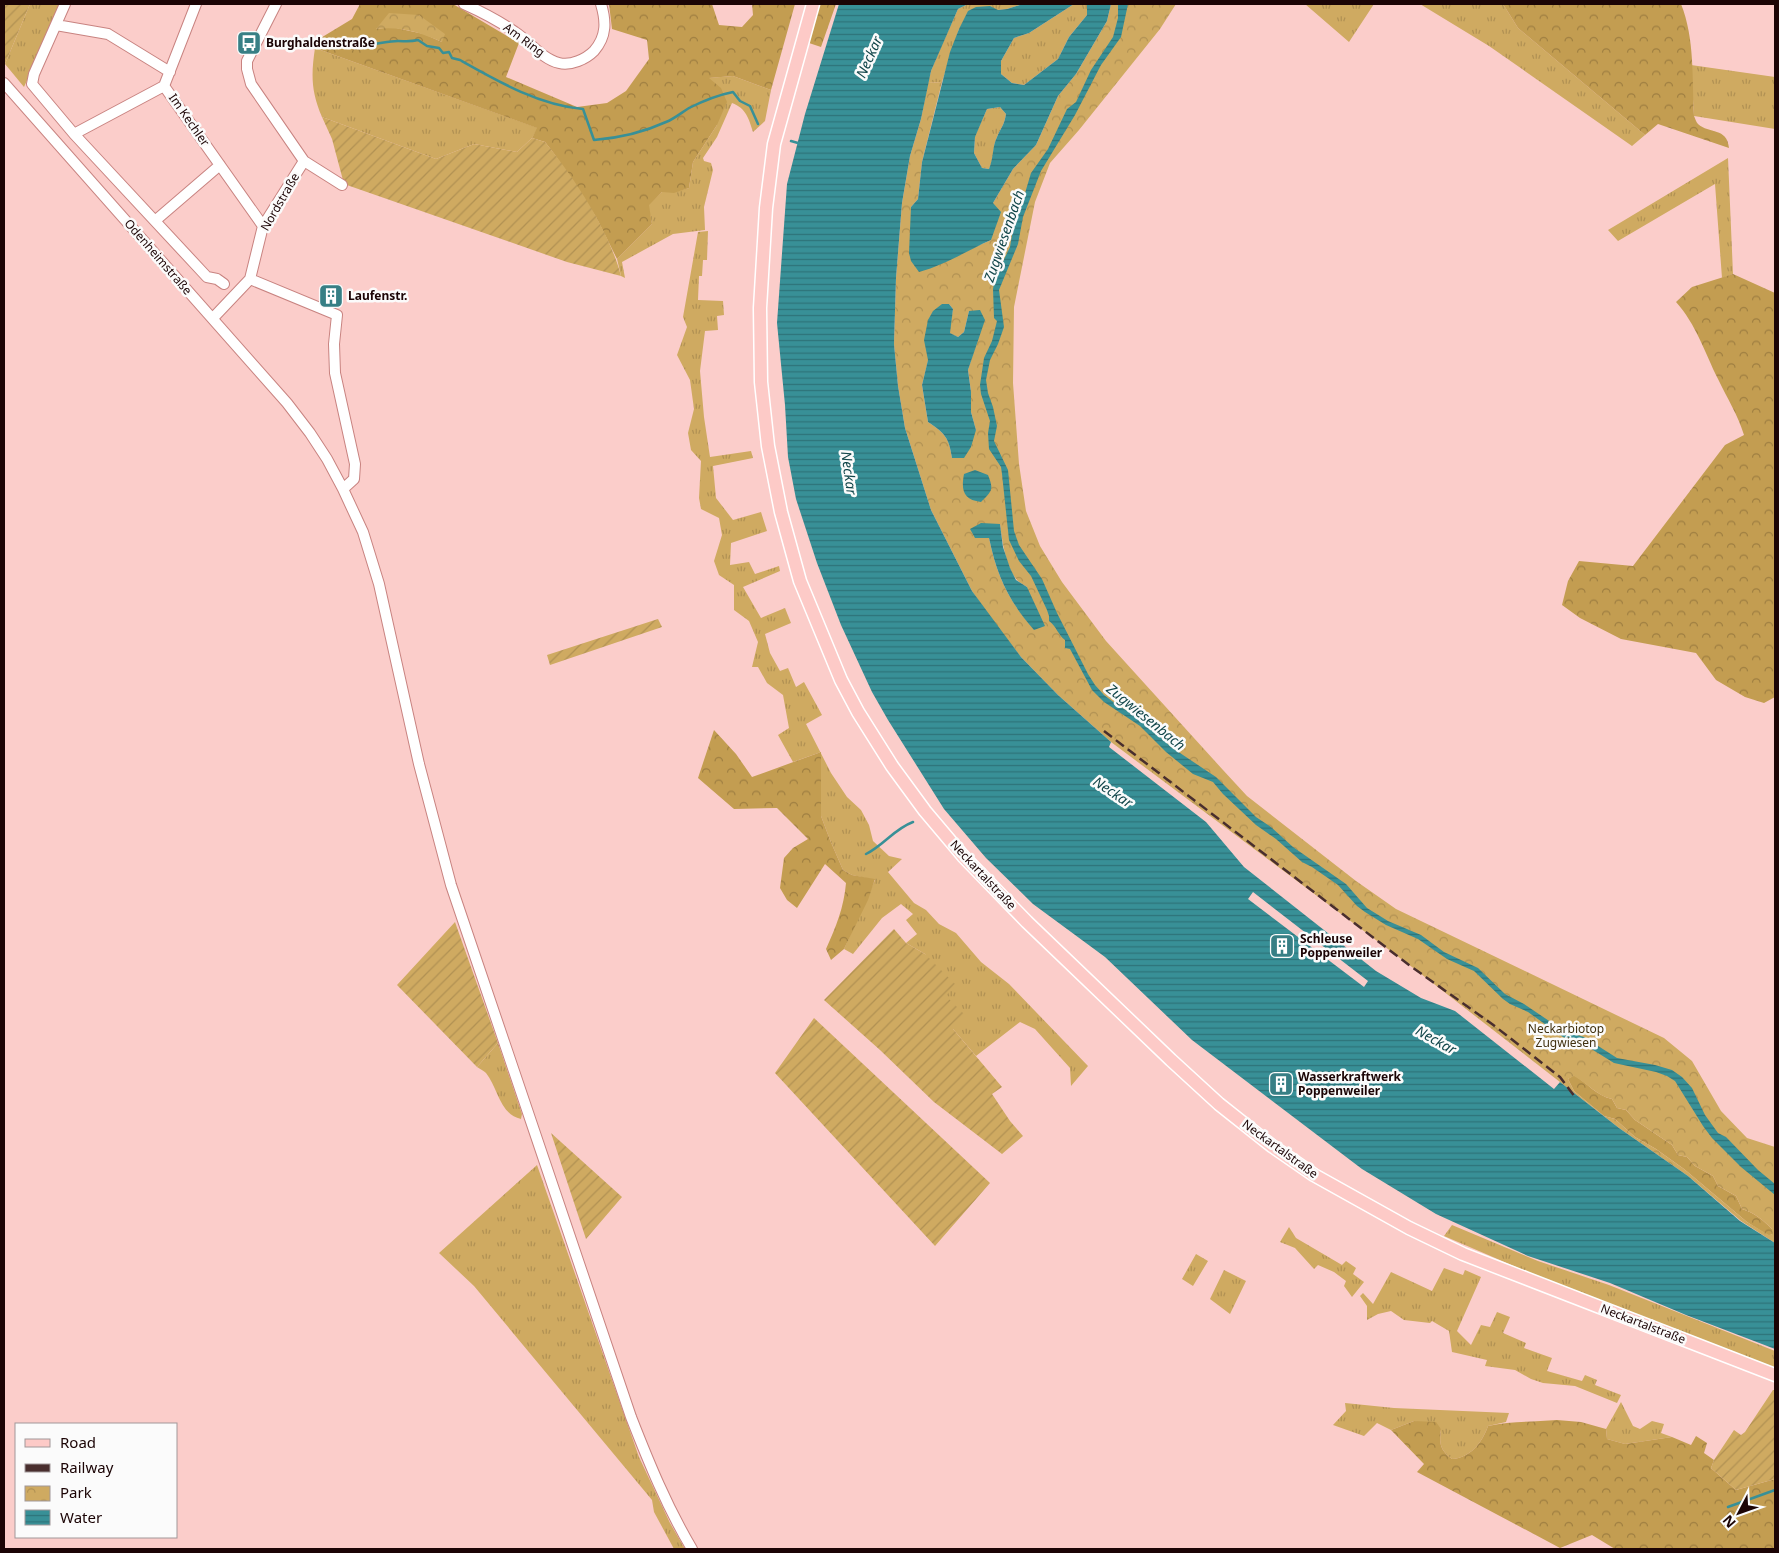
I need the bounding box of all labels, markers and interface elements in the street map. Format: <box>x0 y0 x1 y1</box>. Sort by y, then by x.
street label: Am Ring <box>500 19 548 60</box>
bus stop icon: Burghaldenstraße <box>236 30 262 56</box>
water label: Neckar <box>851 33 886 81</box>
place label: Burghaldenstraße <box>266 34 375 51</box>
street label: Im Kechler <box>165 90 214 149</box>
street label: Nordstraße <box>256 169 303 234</box>
water label: Zugwiesenbach <box>979 187 1028 285</box>
street label: Odenheimstraße <box>121 215 196 298</box>
building icon: Laufenstr. <box>318 283 344 309</box>
place label: Laufenstr. <box>348 287 407 304</box>
water label: Neckar <box>837 450 862 496</box>
water label: Zugwiesenbach <box>1102 678 1190 754</box>
water label: Neckar <box>1090 771 1137 812</box>
street label: Neckartalstraße <box>947 836 1020 913</box>
place label: Schleuse Poppenweiler <box>1300 930 1383 961</box>
building icon: Schleuse Poppenweiler <box>1269 933 1295 959</box>
park label: Neckarbiotop Zugwiesen <box>1528 1020 1604 1051</box>
water label: Neckar <box>1413 1021 1460 1059</box>
place label: Wasserkraftwerk Poppenweiler <box>1298 1068 1402 1099</box>
building icon: Wasserkraftwerk Poppenweiler <box>1268 1071 1294 1097</box>
street label: Neckartalstraße <box>1239 1115 1322 1182</box>
street label: Neckartalstraße <box>1598 1300 1688 1348</box>
legend <box>15 1423 178 1538</box>
text: Road <box>60 1432 96 1452</box>
text: Railway <box>60 1457 114 1477</box>
text: Park <box>60 1482 92 1502</box>
north arrow <box>1714 1488 1764 1538</box>
text: Water <box>60 1507 102 1527</box>
text: N <box>1718 1511 1740 1532</box>

